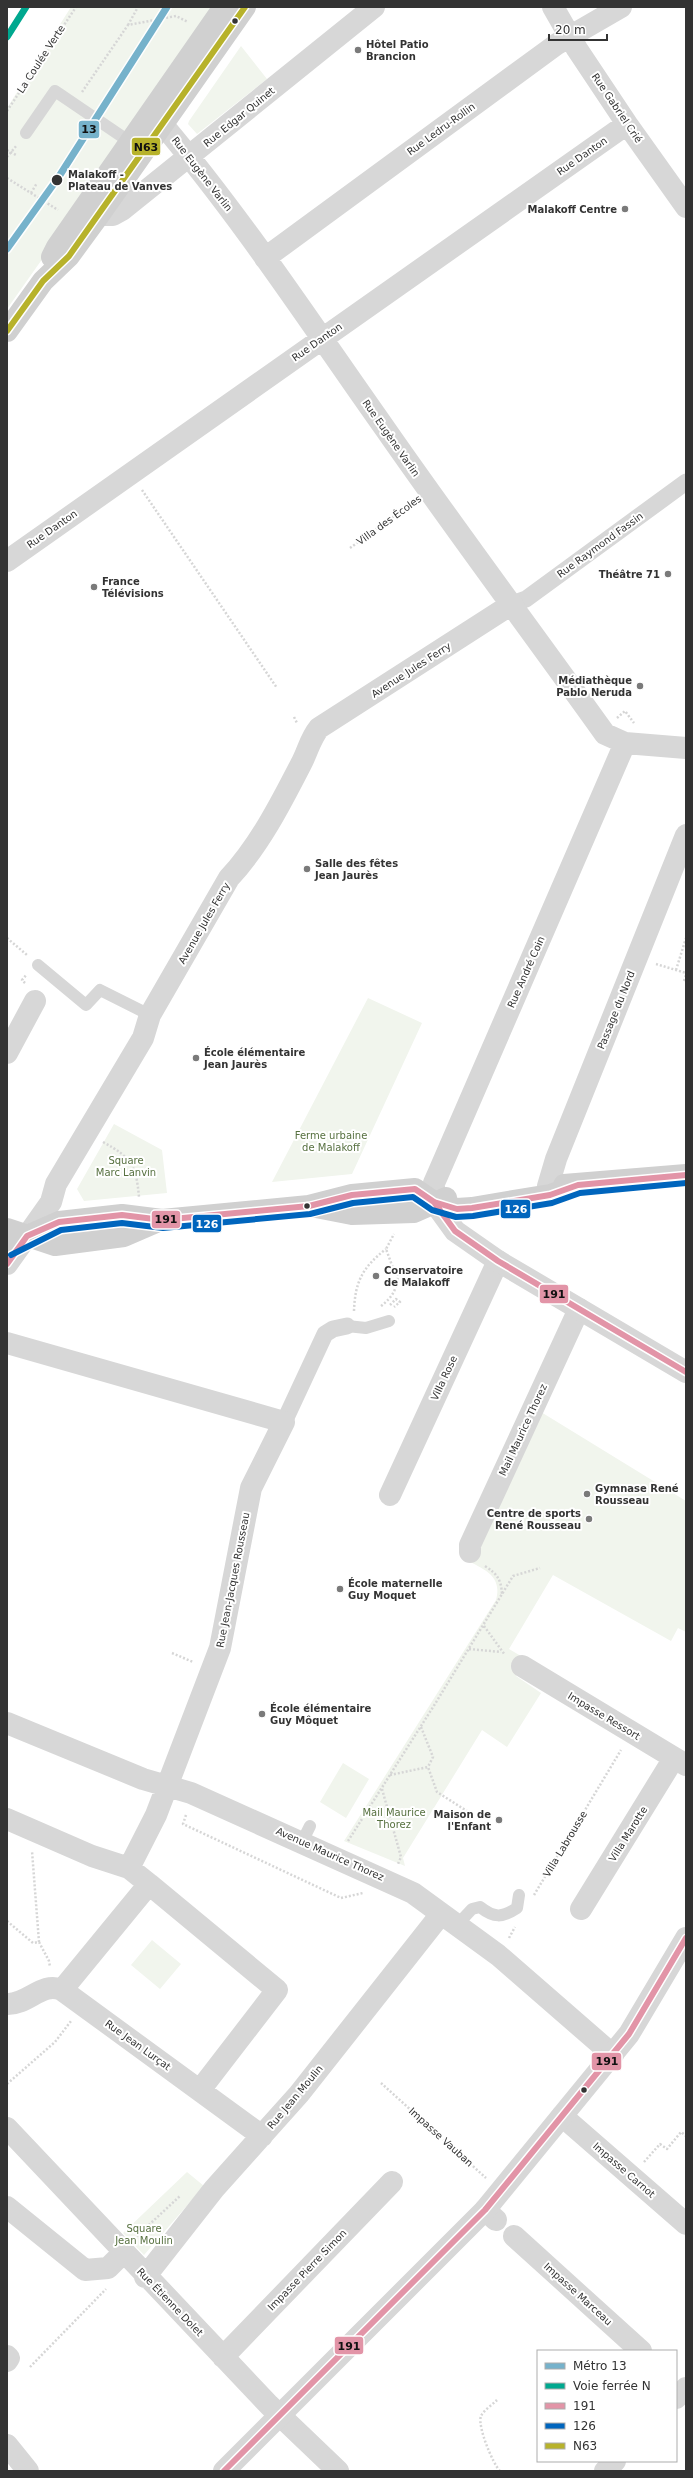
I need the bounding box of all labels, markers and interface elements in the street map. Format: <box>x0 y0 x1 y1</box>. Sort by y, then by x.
unlabelled marker <box>230 16 240 26</box>
scale bar <box>549 16 607 42</box>
street label: La Coulée Verte <box>15 23 67 95</box>
text: 20 m <box>555 23 586 37</box>
place label: Hôtel Patio Brancion <box>366 39 429 62</box>
marker: Hôtel Patio Brancion <box>353 45 363 55</box>
street label: Rue Gabriel Crié <box>590 71 644 145</box>
street label: Rue Edgar Quinet <box>201 85 277 149</box>
street label: Rue Ledru-Rollin <box>405 101 477 157</box>
line badge: 13 <box>78 120 100 139</box>
text: 13 <box>81 123 97 136</box>
street label: Rue Eugène Varlin <box>170 135 234 213</box>
street label: Rue Danton <box>555 135 609 177</box>
line badge: N63 <box>131 137 161 156</box>
text: N63 <box>134 141 158 154</box>
place label: Malakoff - Plateau de Vanves <box>68 169 172 192</box>
marker: Malakoff - Plateau de Vanves <box>50 173 64 187</box>
place label: Malakoff Centre <box>528 204 617 215</box>
marker: Malakoff Centre <box>620 204 630 214</box>
street label: Rue Danton <box>290 321 344 363</box>
street label: Rue Eugène Varlin <box>360 397 422 479</box>
street label: Villa des Écoles <box>354 492 423 547</box>
street label: Rue Danton <box>25 508 79 550</box>
street label: Rue Raymond Fassin <box>555 510 645 580</box>
place label: Théâtre 71 <box>599 569 660 580</box>
marker: Théâtre 71 <box>663 569 673 579</box>
place label: France Télévisions <box>102 576 164 599</box>
marker: France Télévisions <box>89 582 99 592</box>
street label: Avenue Jules Ferry <box>369 640 453 700</box>
place label: Médiathèque Pablo Neruda <box>556 675 632 698</box>
marker: Médiathèque Pablo Neruda <box>635 681 645 691</box>
place label: Salle des fêtes Jean Jaurès <box>314 858 398 881</box>
marker: Salle des fêtes Jean Jaurès <box>302 864 312 874</box>
street label: Avenue Jules Ferry <box>176 880 232 966</box>
street label: Rue André Coin <box>505 935 547 1009</box>
street label: Passage du Nord <box>595 969 637 1051</box>
place label: École élémentaire Jean Jaurès <box>203 1046 306 1070</box>
marker: École élémentaire Jean Jaurès <box>191 1053 201 1063</box>
park label: Ferme urbaine de Malakoff <box>295 1130 367 1153</box>
park label: Square Marc Lanvin <box>96 1155 156 1178</box>
line badge: 126 <box>500 1199 531 1219</box>
unlabelled marker <box>302 1201 312 1211</box>
text: 126 <box>505 1203 528 1216</box>
line badge: 191 <box>151 1210 181 1229</box>
text: 191 <box>155 1213 177 1226</box>
line badge: 126 <box>192 1214 222 1233</box>
text: 126 <box>196 1218 219 1231</box>
place label: Conservatoire de Malakoff <box>384 1265 463 1288</box>
marker: Conservatoire de Malakoff <box>371 1271 381 1281</box>
line badge: 191 <box>539 1284 569 1304</box>
text: 191 <box>543 1288 565 1301</box>
street label: Villa Rose <box>429 1354 459 1402</box>
street label: Mail Maurice Thorez <box>497 1382 549 1478</box>
place label: Gymnase René Rousseau <box>595 1483 679 1506</box>
marker: Gymnase René Rousseau <box>582 1489 592 1499</box>
place label: Centre de sports René Rousseau <box>487 1508 581 1531</box>
street label: Rue Jean-Jacques Rousseau <box>214 1511 252 1649</box>
marker: Centre de sports René Rousseau <box>584 1514 594 1524</box>
place label: École maternelle Guy Moquet <box>348 1577 443 1601</box>
marker: École maternelle Guy Moquet <box>335 1584 345 1594</box>
street label: Impasse Ressort <box>566 1690 642 1742</box>
place label: École élémentaire Guy Môquet <box>270 1702 372 1726</box>
marker: École élémentaire Guy Môquet <box>257 1709 267 1719</box>
street label: Villa Marotte <box>607 1804 649 1864</box>
park label: Mail Maurice Thorez <box>362 1807 426 1830</box>
place label: Maison de l'Enfant <box>434 1809 491 1832</box>
street label: Villa Labrousse <box>541 1809 589 1879</box>
marker: Maison de l'Enfant <box>494 1815 504 1825</box>
street label: Avenue Maurice Thorez <box>274 1825 386 1883</box>
street label: Rue Jean Lurçat <box>103 2018 173 2072</box>
line badge: 191 <box>591 2052 622 2071</box>
text: 191 <box>596 2055 618 2068</box>
street label: Rue Jean Moulin <box>265 2063 325 2131</box>
unlabelled marker <box>579 2085 589 2095</box>
street label: Impasse Vauban <box>407 2105 475 2169</box>
street label: Impasse Carnot <box>591 2140 657 2200</box>
park label: Square Jean Moulin <box>114 2223 173 2246</box>
street label: Impasse Pierre Simon <box>265 2227 349 2313</box>
street label: Impasse Marceau <box>542 2261 614 2327</box>
street label: Rue Étienne Dolet <box>135 2265 206 2338</box>
line badge: 191 <box>334 2336 364 2355</box>
text: 191 <box>338 2340 360 2353</box>
legend <box>537 2350 677 2462</box>
text: Métro 13 <box>573 2359 627 2373</box>
text: Voie ferrée N <box>573 2379 651 2393</box>
text: 191 <box>573 2399 596 2413</box>
text: 126 <box>573 2419 596 2433</box>
text: N63 <box>573 2439 597 2453</box>

